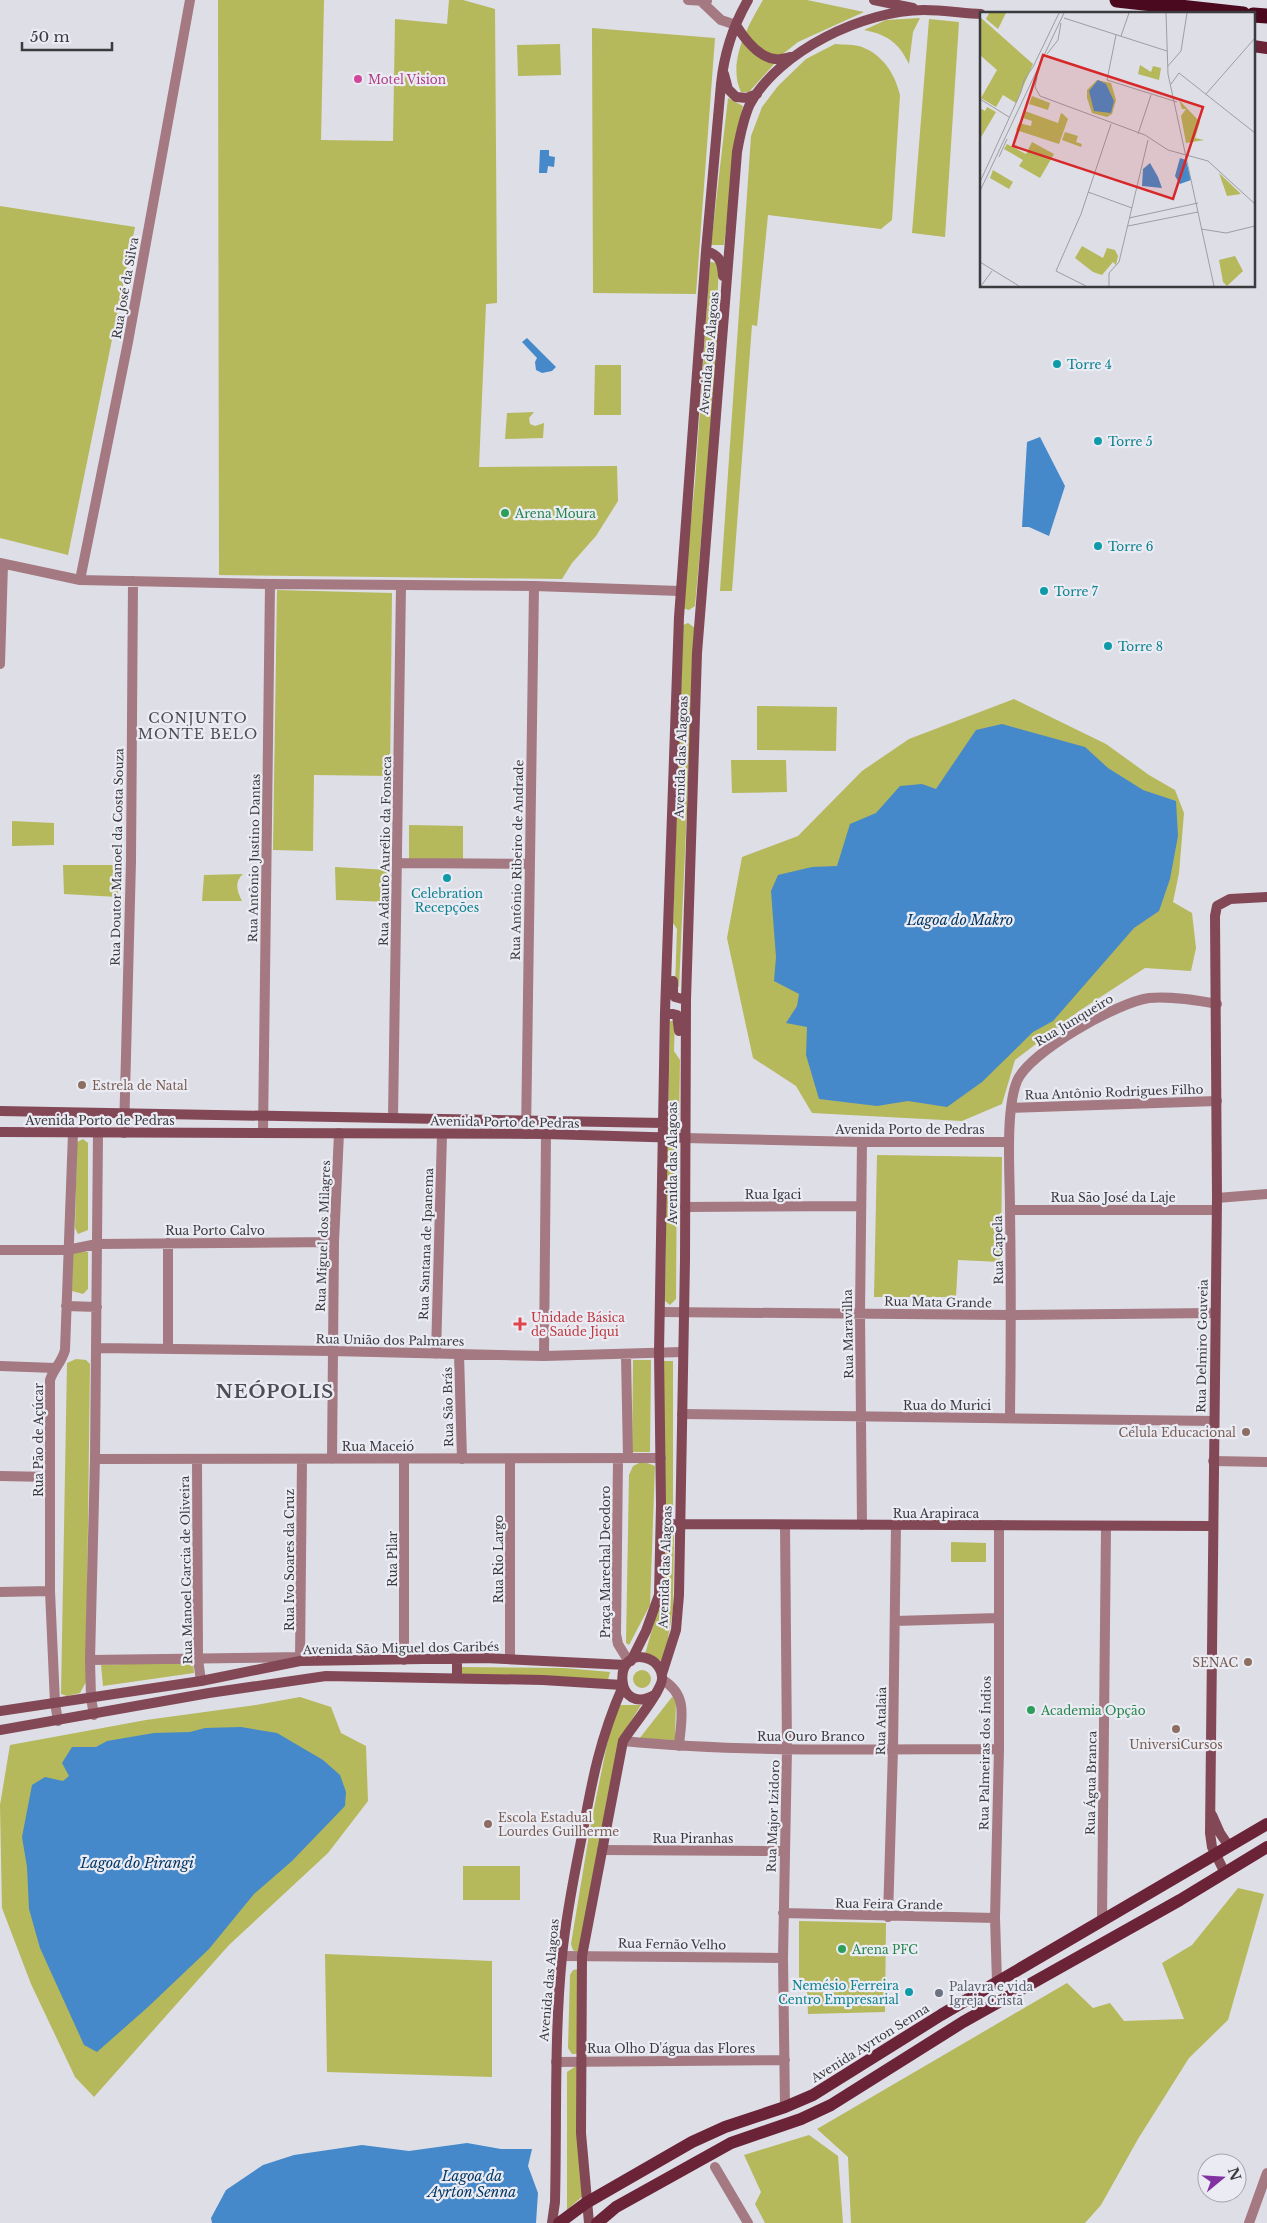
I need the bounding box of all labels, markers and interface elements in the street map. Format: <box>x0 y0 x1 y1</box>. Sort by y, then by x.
inset map <box>980 12 1254 288</box>
scale bar <box>22 20 112 52</box>
text: 50 m <box>30 27 70 46</box>
place label: Motel Vision <box>368 72 446 87</box>
marker: Motel Vision <box>352 73 364 85</box>
street label: Rua José da Silva <box>109 236 141 340</box>
street label: Avenida das Alagoas <box>696 291 722 416</box>
place label: Torre 4 <box>1067 357 1112 372</box>
marker: Torre 4 <box>1051 358 1063 370</box>
place label: Torre 5 <box>1108 434 1153 449</box>
marker: Torre 5 <box>1092 435 1104 447</box>
place label: Arena Moura <box>514 506 596 521</box>
marker: Arena Moura <box>499 507 511 519</box>
place label: Torre 6 <box>1108 539 1154 554</box>
marker: Torre 6 <box>1092 540 1104 552</box>
place label: Torre 7 <box>1054 584 1099 599</box>
marker: Torre 7 <box>1038 585 1050 597</box>
place label: Torre 8 <box>1118 639 1163 654</box>
marker: Torre 8 <box>1102 640 1114 652</box>
street label: Avenida das Alagoas <box>671 695 691 820</box>
district label: CONJUNTO MONTE BELO <box>138 709 258 743</box>
street label: Rua Doutor Manoel da Costa Souza <box>108 748 126 966</box>
street label: Rua Adauto Aurélio da Fonseca <box>376 755 394 946</box>
street label: Rua Antônio Ribeiro de Andrade <box>508 759 526 960</box>
street label: Rua Antônio Justino Dantas <box>245 773 263 943</box>
marker: Celebration Recepções <box>441 872 453 884</box>
place label: Celebration Recepções <box>411 886 483 915</box>
water label: Lagoa do Makro <box>906 911 1013 929</box>
street label: Rua Junqueiro <box>1032 991 1116 1049</box>
place label: Estrela de Natal <box>92 1078 188 1093</box>
marker: Estrela de Natal <box>76 1079 88 1091</box>
street label: Rua Antônio Rodrigues Filho <box>1024 1081 1204 1103</box>
street label: Avenida das Alagoas <box>665 1102 680 1225</box>
street label: Avenida Porto de Pedras <box>24 1113 175 1128</box>
street label: Avenida Porto de Pedras <box>429 1113 580 1131</box>
street label: Avenida Porto de Pedras <box>834 1122 985 1137</box>
street label: Rua Miguel dos Milagres <box>313 1160 333 1312</box>
street label: Rua Santana de Ipanema <box>416 1167 436 1320</box>
street label: Rua Igaci <box>745 1187 801 1202</box>
street label: Rua São José da Laje <box>1050 1190 1176 1205</box>
street label: Rua Capela <box>990 1215 1006 1285</box>
street label: Rua Porto Calvo <box>165 1223 265 1238</box>
street label: Rua Delmiro Gouveia <box>1193 1279 1211 1413</box>
street label: Rua Maravilha <box>840 1289 856 1379</box>
street label: Rua Mata Grande <box>884 1294 992 1310</box>
place label: Unidade Básica de Saúde Jiqui <box>531 1310 625 1339</box>
marker: Unidade Básica de Saúde Jiqui <box>513 1317 527 1331</box>
street label: Rua União dos Palmares <box>316 1331 464 1349</box>
street label: Rua São Brás <box>440 1367 456 1447</box>
district label: NEÓPOLIS <box>216 1380 334 1403</box>
street label: Rua Pão de Açúcar <box>31 1383 46 1497</box>
street label: Rua do Murici <box>903 1398 991 1413</box>
place label: Célula Educacional <box>1119 1425 1236 1440</box>
marker: Célula Educacional <box>1240 1426 1252 1438</box>
street label: Rua Maceió <box>342 1439 414 1454</box>
street label: Rua Manoel Garcia de Oliveira <box>177 1475 195 1664</box>
street label: Praça Marechal Deodoro <box>598 1486 613 1638</box>
street label: Rua Ivo Soares da Cruz <box>282 1489 297 1631</box>
street label: Avenida das Alagoas <box>655 1505 675 1630</box>
street label: Rua Arapiraca <box>893 1506 980 1521</box>
street label: Rua Rio Largo <box>491 1515 506 1603</box>
street label: Rua Pilar <box>385 1531 400 1587</box>
street label: Avenida São Miguel dos Caribés <box>302 1639 499 1657</box>
place label: SENAC <box>1192 1655 1238 1670</box>
marker: SENAC <box>1242 1656 1254 1668</box>
street label: Rua Palmeiras dos Índios <box>975 1675 994 1831</box>
street label: Rua Atalaia <box>873 1686 889 1755</box>
place label: Academia Opção <box>1040 1703 1146 1718</box>
marker: Academia Opção <box>1025 1704 1037 1716</box>
marker: UniversiCursos <box>1170 1723 1182 1735</box>
street label: Rua Ouro Branco <box>757 1729 865 1744</box>
street label: Rua Água Branca <box>1082 1730 1099 1835</box>
place label: UniversiCursos <box>1129 1737 1223 1752</box>
street label: Rua Major Izidoro <box>764 1759 782 1873</box>
place label: Escola Estadual Lourdes Guilherme <box>498 1810 619 1839</box>
marker: Escola Estadual Lourdes Guilherme <box>482 1818 494 1830</box>
street label: Rua Piranhas <box>653 1831 733 1846</box>
water label: Lagoa do Pirangi <box>79 1854 194 1872</box>
street label: Rua Feira Grande <box>835 1896 943 1912</box>
street label: Avenida das Alagoas <box>536 1918 562 2043</box>
street label: Rua Fernão Velho <box>618 1936 727 1952</box>
place label: Arena PFC <box>851 1942 918 1957</box>
marker: Arena PFC <box>836 1943 848 1955</box>
place label: Nemésio Ferreira Centro Empresarial <box>778 1978 899 2007</box>
place label: Palavra e vida Igreja Cristã <box>949 1979 1034 2008</box>
marker: Nemésio Ferreira Centro Empresarial <box>903 1986 915 1998</box>
marker: Palavra e vida Igreja Cristã <box>933 1987 945 1999</box>
street label: Avenida Ayrton Senna <box>807 2000 932 2086</box>
street label: Rua Olho D'água das Flores <box>587 2041 755 2056</box>
north arrow <box>1197 2153 1247 2203</box>
text: N <box>1224 2165 1245 2183</box>
water label: Lagoa da Ayrton Senna <box>426 2167 516 2201</box>

